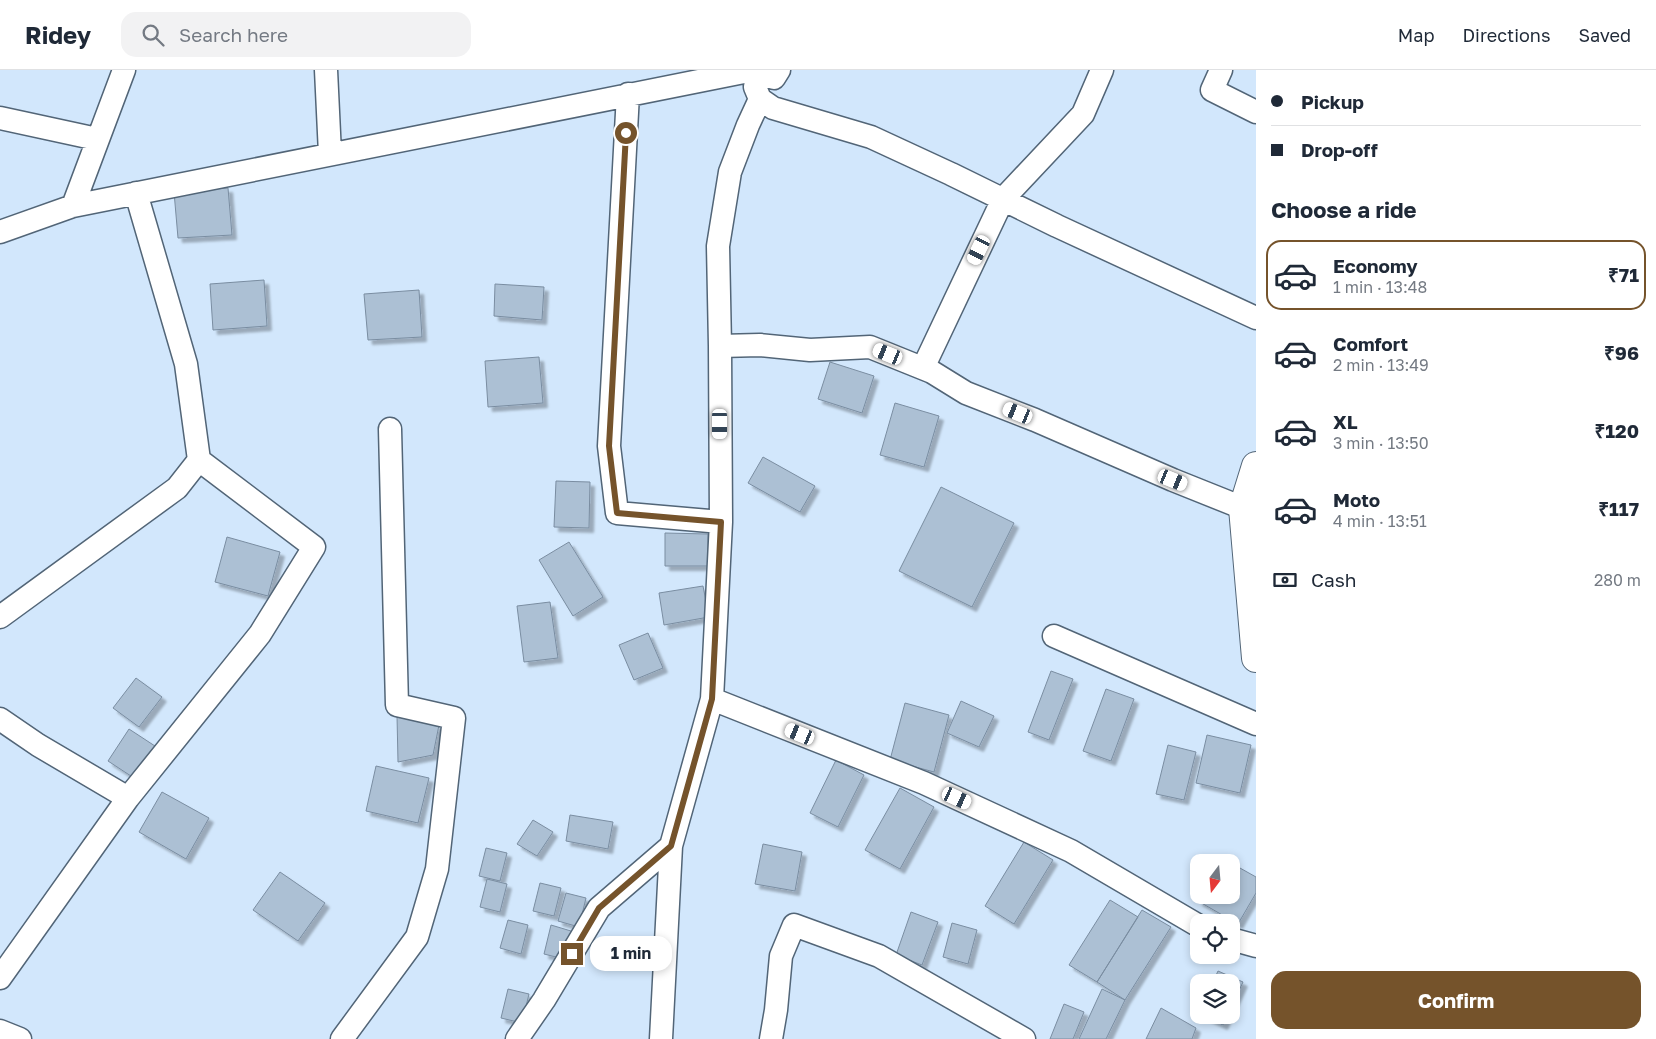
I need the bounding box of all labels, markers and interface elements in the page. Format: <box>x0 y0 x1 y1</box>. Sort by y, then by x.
search box <box>121 12 471 57</box>
text: Ridey <box>25 20 91 49</box>
icon: search <box>139 21 167 49</box>
text: Search here <box>179 23 288 46</box>
text: Map <box>1398 24 1434 46</box>
text: Directions <box>1462 24 1550 46</box>
text: Saved <box>1578 24 1631 46</box>
text: Pickup <box>1301 90 1364 113</box>
route start <box>615 122 637 144</box>
text: Drop-off <box>1301 138 1378 161</box>
text: Choose a ride <box>1271 196 1417 223</box>
car <box>965 233 992 267</box>
icon: car <box>1273 253 1318 298</box>
text: Economy <box>1333 254 1418 277</box>
text: ₹71 <box>1608 263 1639 286</box>
text: 1 min · 13:48 <box>1333 277 1427 297</box>
icon: car <box>1273 331 1318 376</box>
text: Comfort <box>1333 332 1408 355</box>
car <box>871 341 904 367</box>
text: ₹96 <box>1604 341 1639 364</box>
text: 2 min · 13:49 <box>1333 355 1429 375</box>
car <box>1001 400 1034 426</box>
car <box>712 409 727 439</box>
icon: car <box>1273 409 1318 454</box>
text: XL <box>1333 410 1358 433</box>
text: ₹120 <box>1594 419 1639 442</box>
text: 3 min · 13:50 <box>1333 433 1429 453</box>
car <box>1156 467 1189 493</box>
icon: car <box>1273 487 1318 532</box>
text: Moto <box>1333 488 1380 511</box>
text: ₹117 <box>1598 497 1639 520</box>
text: 4 min · 13:51 <box>1333 511 1427 531</box>
icon: cash <box>1271 566 1299 594</box>
text: Cash <box>1311 568 1356 591</box>
text: 280 m <box>1594 570 1641 590</box>
car <box>783 721 816 747</box>
car <box>940 785 973 811</box>
north arrow <box>1190 854 1240 904</box>
map controls <box>1190 854 1240 1024</box>
button: locate <box>1190 914 1240 964</box>
callout: 1 min <box>590 936 672 972</box>
route end <box>561 943 583 965</box>
text: 1 min <box>611 943 651 963</box>
button: Confirm <box>1271 971 1641 1029</box>
button: layers <box>1190 974 1240 1024</box>

